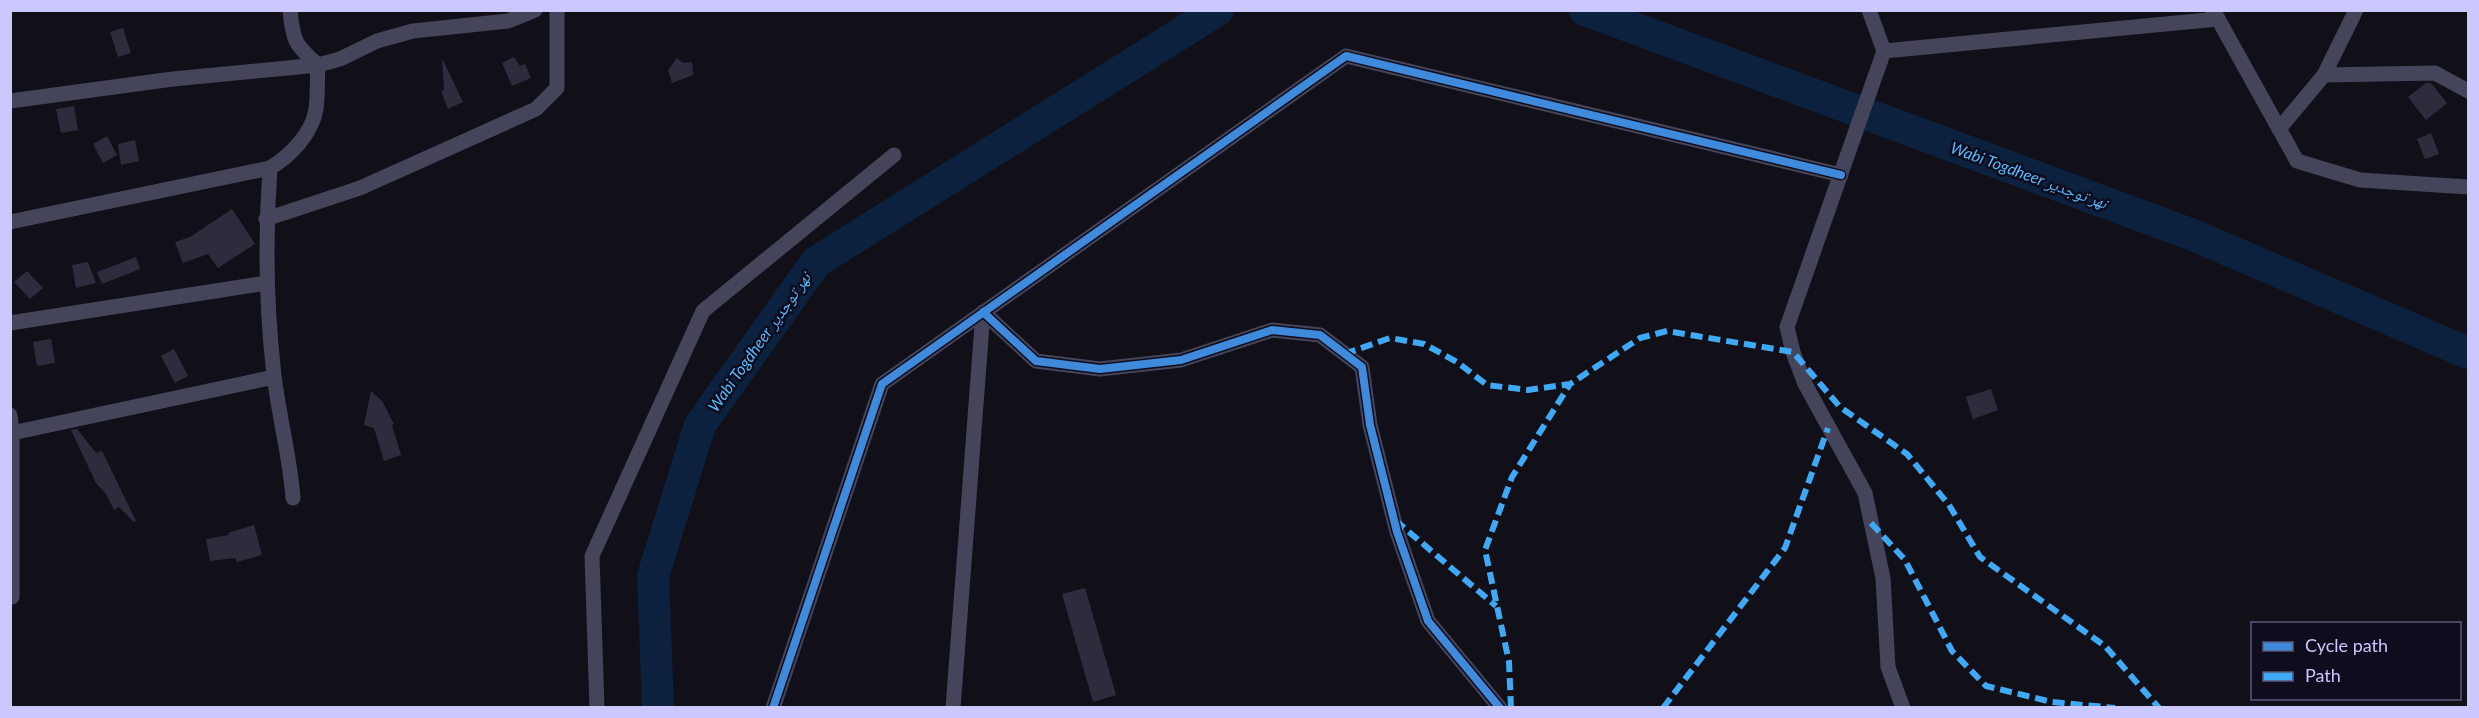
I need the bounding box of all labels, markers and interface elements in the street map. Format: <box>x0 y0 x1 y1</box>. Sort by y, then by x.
water label: Wabi Togdheer نهر توجدير <box>1948 137 2113 214</box>
water label: Wabi Togdheer نهر توجدير <box>703 266 816 415</box>
legend <box>2251 622 2461 700</box>
text: Cycle path <box>2305 634 2388 656</box>
text: Path <box>2305 664 2341 686</box>

